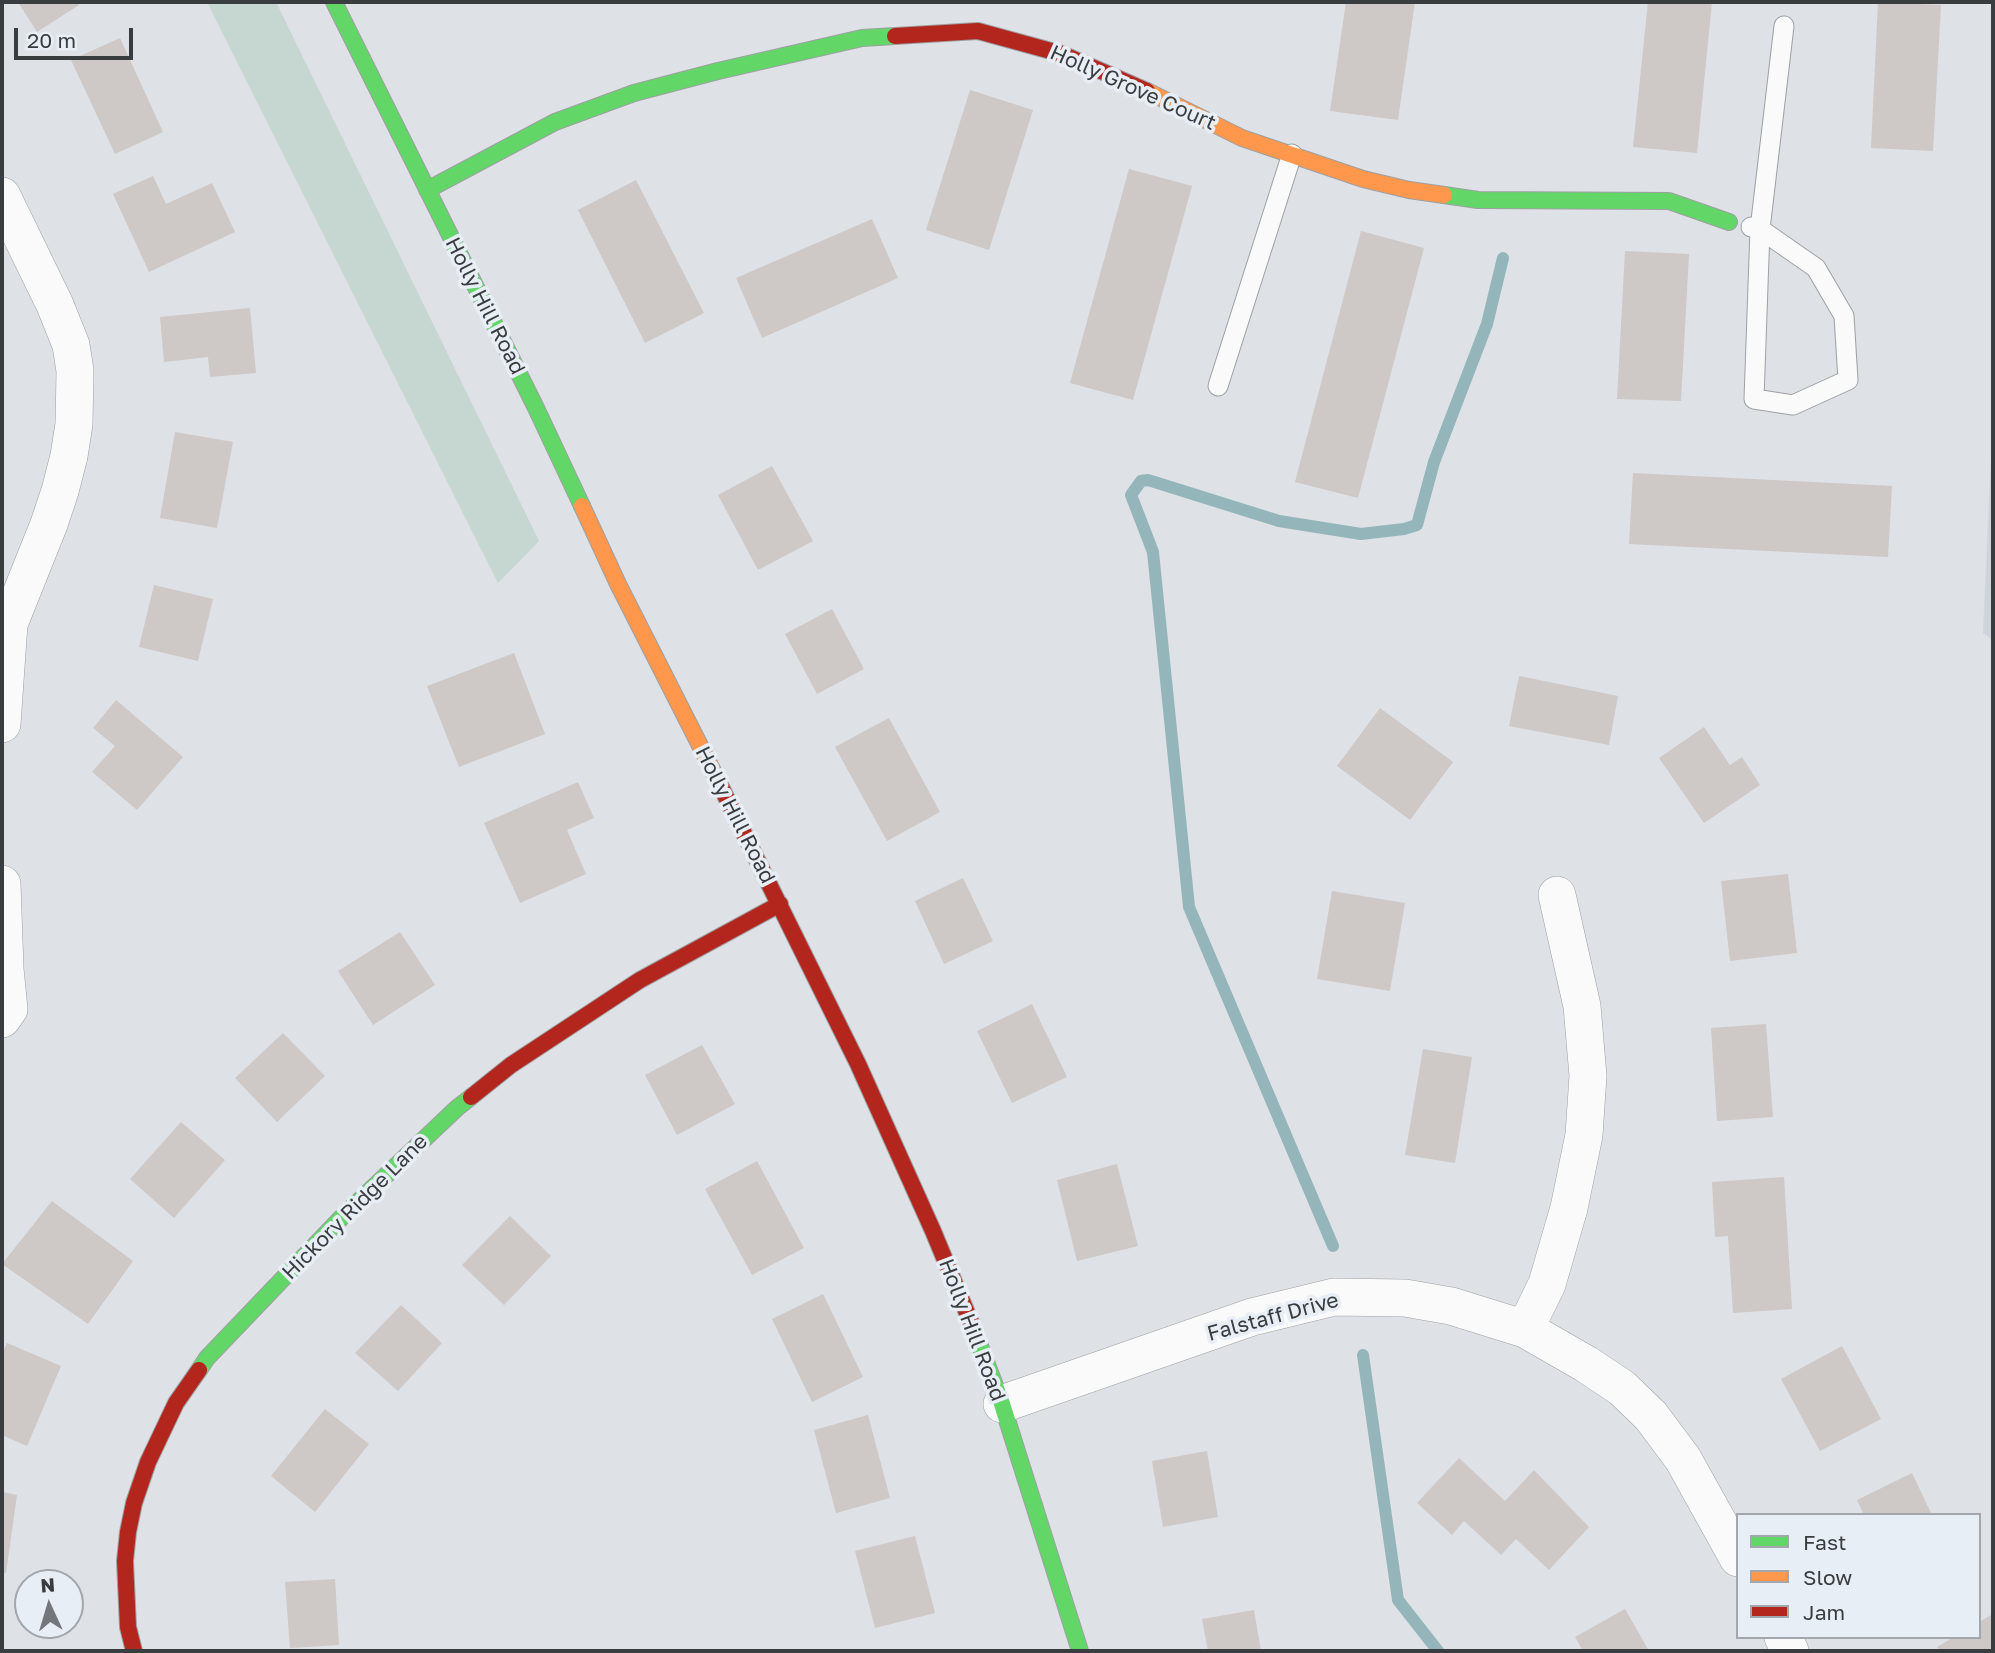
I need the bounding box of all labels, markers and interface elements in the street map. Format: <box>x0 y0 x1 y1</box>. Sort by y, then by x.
scale bar <box>18 14 136 58</box>
text: 20 m <box>27 27 76 53</box>
street label: Holly Grove Court <box>1046 40 1220 136</box>
street label: Holly Hill Road <box>440 233 530 379</box>
street label: Holly Hill Road <box>690 742 780 888</box>
street label: Hickory Ridge Lane <box>277 1129 433 1285</box>
street label: Holly Hill Road <box>933 1255 1011 1405</box>
street label: Falstaff Drive <box>1205 1287 1341 1347</box>
legend <box>1736 1513 1981 1639</box>
text: Fast <box>1803 1529 1846 1555</box>
text: Slow <box>1803 1564 1852 1590</box>
north arrow <box>14 1569 84 1639</box>
text: N <box>40 1573 56 1597</box>
text: Jam <box>1803 1599 1845 1625</box>

